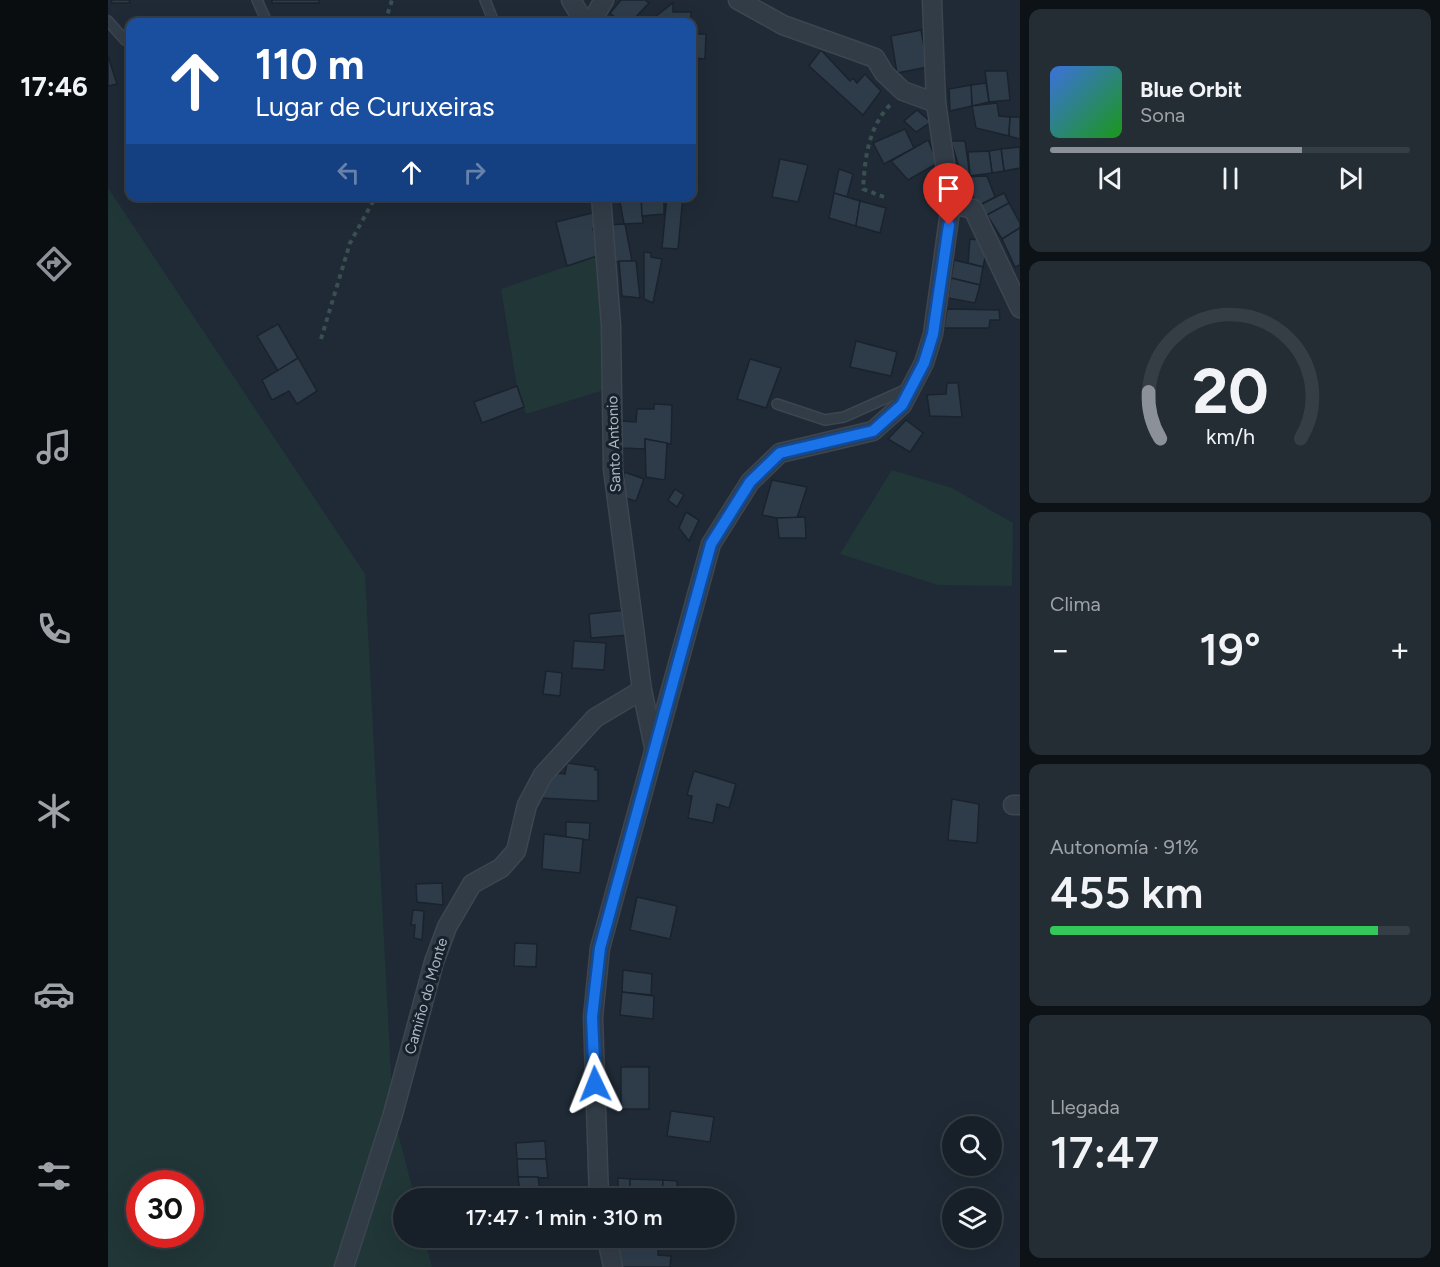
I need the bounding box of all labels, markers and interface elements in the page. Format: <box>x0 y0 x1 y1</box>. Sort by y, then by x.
text: 110 m <box>255 39 364 90</box>
icon: ahead <box>156 42 234 120</box>
text: 17:46 <box>20 70 88 103</box>
text: Blue Orbit <box>1140 76 1242 103</box>
text: Lugar de Curuxeiras <box>255 90 495 123</box>
text: Sona <box>1140 103 1185 127</box>
icon: left <box>332 156 365 189</box>
icon: ahead <box>395 156 428 189</box>
icon: right <box>458 156 491 189</box>
icon: previous <box>1094 162 1127 195</box>
icon: pause <box>1214 162 1247 195</box>
icon: next <box>1334 162 1367 195</box>
pin <box>923 163 974 225</box>
icon: arrive <box>932 172 965 205</box>
icon: directions <box>33 243 75 285</box>
text: 20 <box>1192 354 1268 429</box>
street label: Santo Antonio <box>603 395 625 493</box>
text: km/h <box>1206 424 1254 449</box>
icon: music <box>33 426 75 468</box>
text: Clima <box>1050 592 1101 616</box>
icon: phone <box>33 608 75 650</box>
text: 19° <box>1199 622 1261 676</box>
text: − <box>1050 630 1071 669</box>
text: + <box>1389 630 1410 669</box>
icon: climate <box>33 790 75 832</box>
text: Autonomía · 91% <box>1050 835 1199 859</box>
text: 455 km <box>1050 865 1203 919</box>
street label: Camiño do Monte <box>401 936 451 1056</box>
icon: car <box>33 973 75 1015</box>
position arrow <box>563 1052 627 1116</box>
text: Llegada <box>1050 1095 1120 1119</box>
map controls <box>942 1116 1002 1248</box>
button: search <box>942 1116 1002 1176</box>
text: 17:47 <box>1050 1125 1159 1179</box>
icon: filters <box>33 1155 75 1197</box>
speed limit sign: 30 <box>126 1170 204 1248</box>
button: layers <box>942 1188 1002 1248</box>
text: 17:47 · 1 min · 310 m <box>465 1204 663 1231</box>

